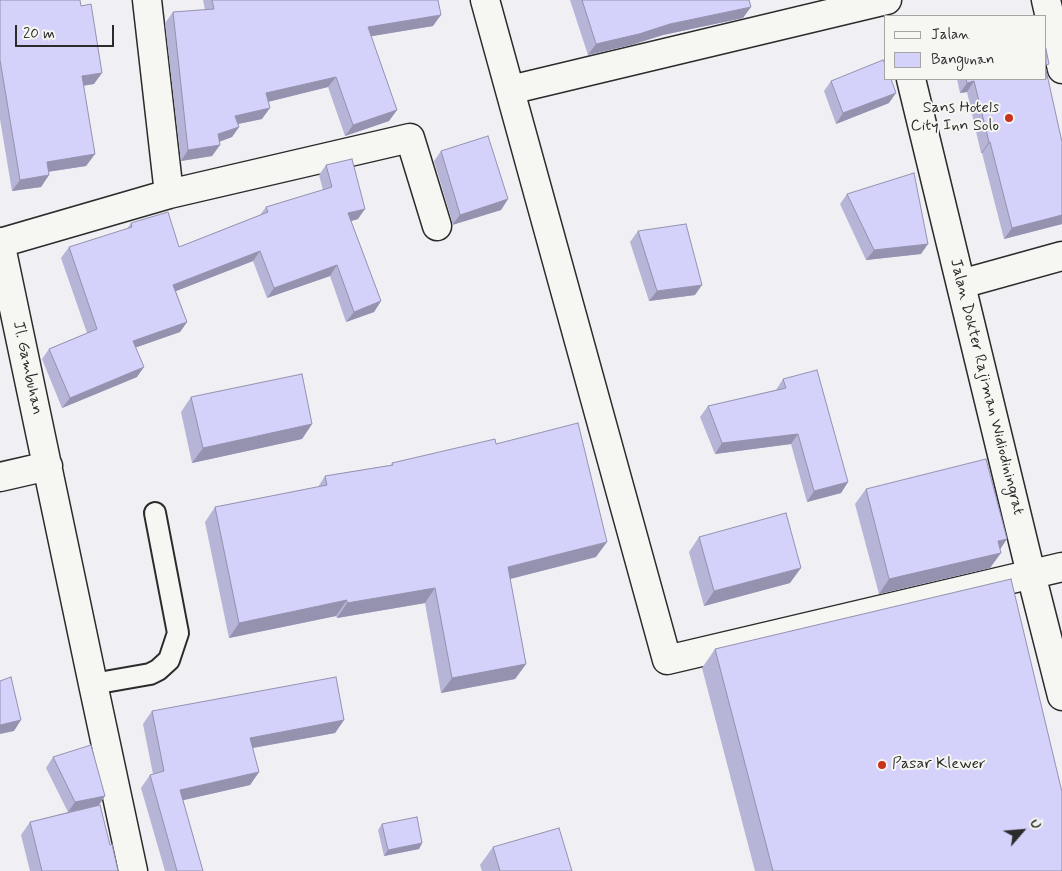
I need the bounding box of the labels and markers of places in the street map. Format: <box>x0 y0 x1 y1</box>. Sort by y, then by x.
place label: Sans Hotels City Inn Solo <box>910 99 999 137</box>
marker: Sans Hotels City Inn Solo <box>1003 112 1015 124</box>
place label: Pasar Klewer <box>892 755 986 775</box>
marker: Pasar Klewer <box>876 759 888 771</box>

